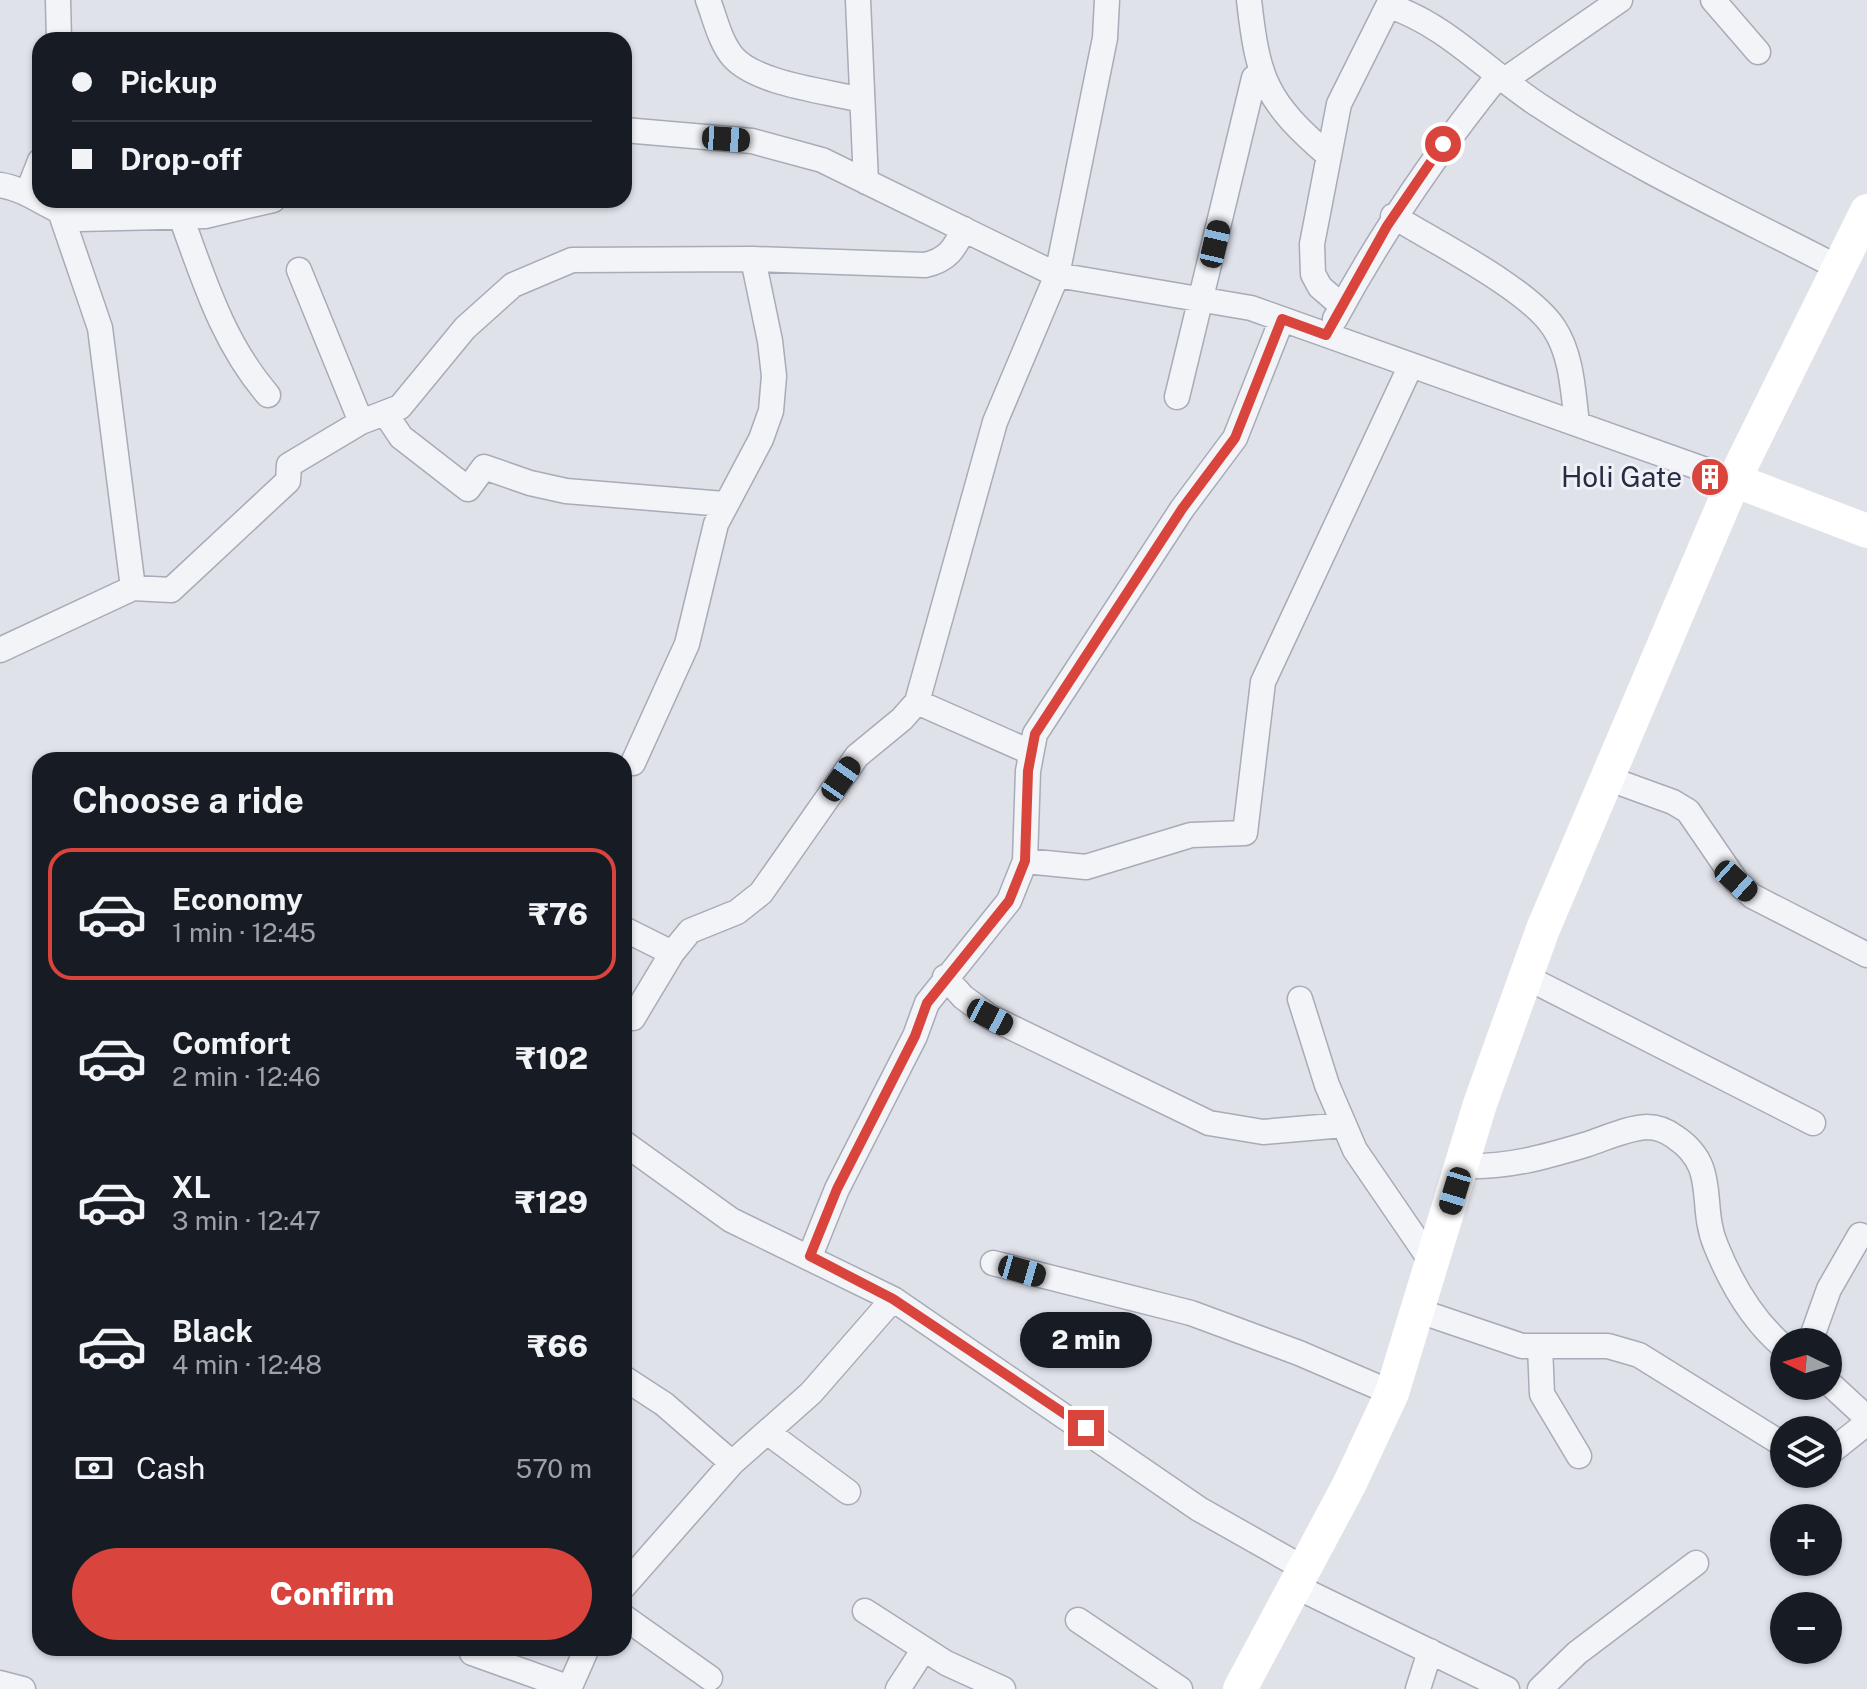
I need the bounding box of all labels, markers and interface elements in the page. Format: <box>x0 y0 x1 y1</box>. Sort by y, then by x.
text: Pickup <box>120 64 217 100</box>
car <box>701 125 751 153</box>
route start <box>1425 126 1461 162</box>
text: Drop-off <box>120 141 242 177</box>
car <box>1198 218 1232 270</box>
building icon: Holi Gate <box>1689 456 1731 498</box>
place label: Holi Gate <box>1561 460 1682 493</box>
car <box>817 752 865 806</box>
text: Choose a ride <box>72 779 304 821</box>
car <box>1710 856 1762 906</box>
icon: car <box>76 878 148 950</box>
text: Economy <box>172 881 303 917</box>
text: ₹76 <box>529 896 588 932</box>
text: 1 min · 12:45 <box>172 917 316 948</box>
car <box>963 995 1017 1039</box>
icon: car <box>76 1022 148 1094</box>
text: Comfort <box>172 1025 291 1061</box>
text: ₹102 <box>515 1040 588 1076</box>
text: 2 min · 12:46 <box>172 1061 321 1092</box>
car <box>1437 1165 1473 1217</box>
icon: car <box>76 1166 148 1238</box>
text: XL <box>172 1169 211 1205</box>
text: ₹129 <box>515 1184 588 1220</box>
text: 3 min · 12:47 <box>172 1205 321 1236</box>
car <box>996 1253 1048 1289</box>
icon: car <box>76 1310 148 1382</box>
callout: 2 min <box>1020 1312 1152 1368</box>
text: Black <box>172 1313 253 1349</box>
text: 2 min <box>1051 1324 1121 1355</box>
text: ₹66 <box>527 1328 588 1364</box>
north arrow <box>1770 1328 1842 1400</box>
map controls <box>1770 1328 1842 1664</box>
text: 4 min · 12:48 <box>172 1349 322 1380</box>
route end <box>1068 1410 1104 1446</box>
button: layers <box>1770 1416 1842 1488</box>
icon: cash <box>72 1446 116 1490</box>
text: Cash <box>136 1450 205 1486</box>
text: 570 m <box>516 1453 592 1484</box>
button: + <box>1770 1504 1842 1576</box>
button: Confirm <box>72 1548 592 1640</box>
button: − <box>1770 1592 1842 1664</box>

